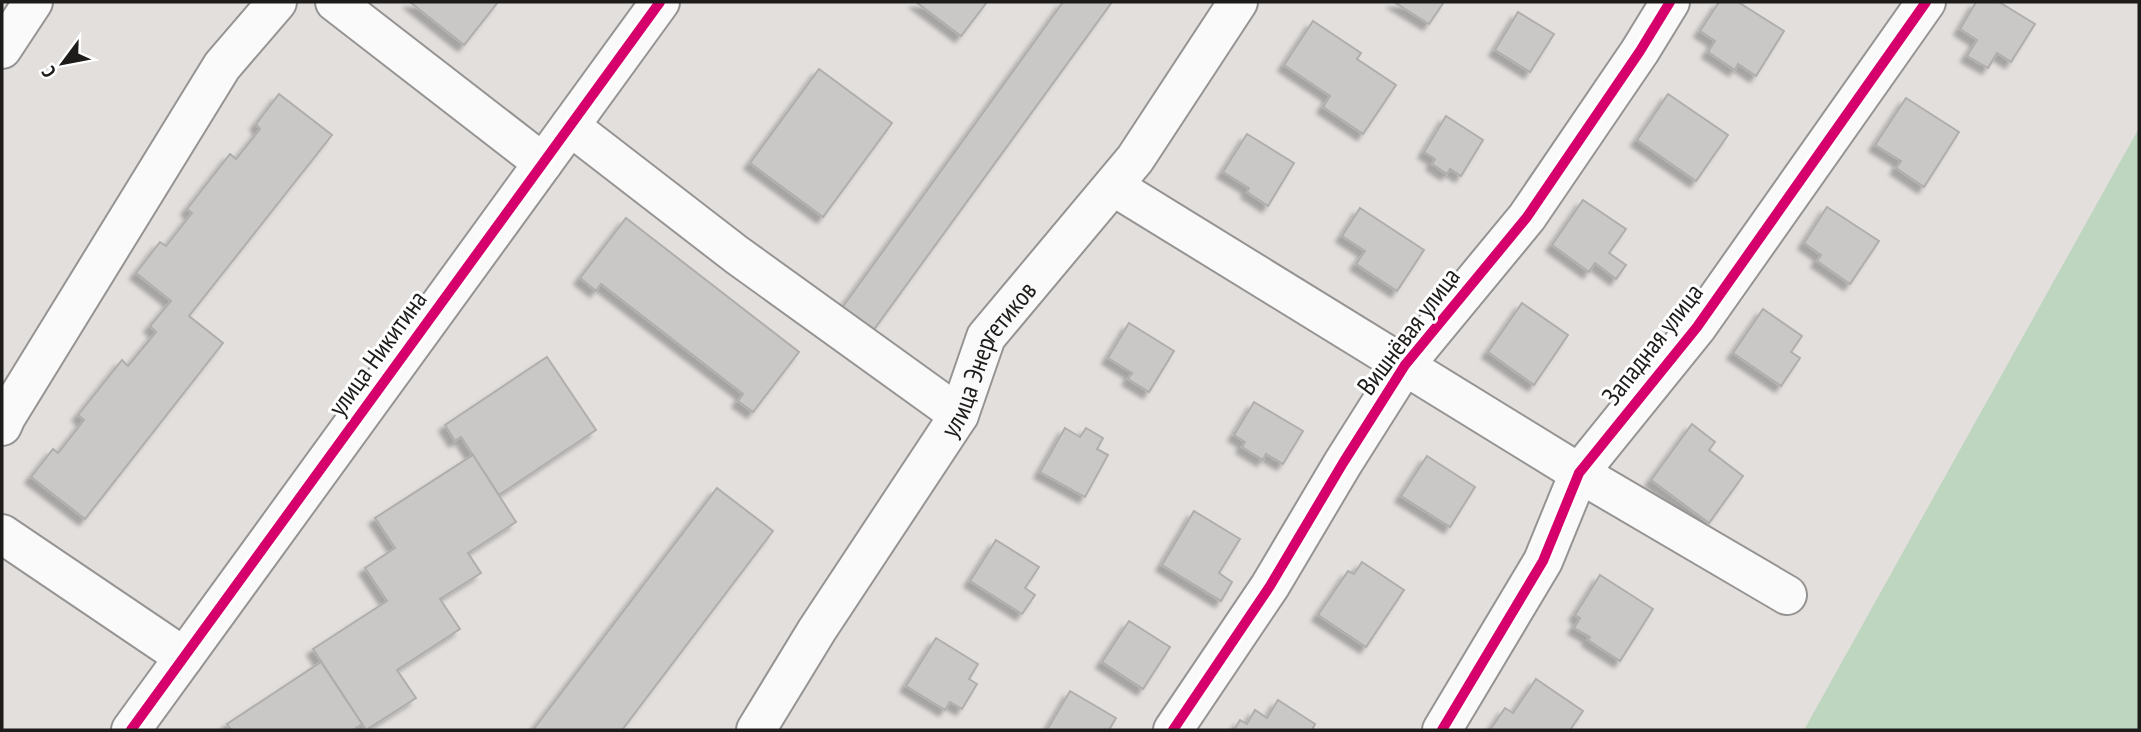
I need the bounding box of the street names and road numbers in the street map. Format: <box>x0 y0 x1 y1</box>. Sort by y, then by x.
street label: Вишнёвая улица <box>1349 261 1467 401</box>
street label: улица Энергетиков <box>933 274 1043 443</box>
street label: Западная улица <box>1594 277 1710 411</box>
street label: улица Никитина <box>320 284 434 422</box>

